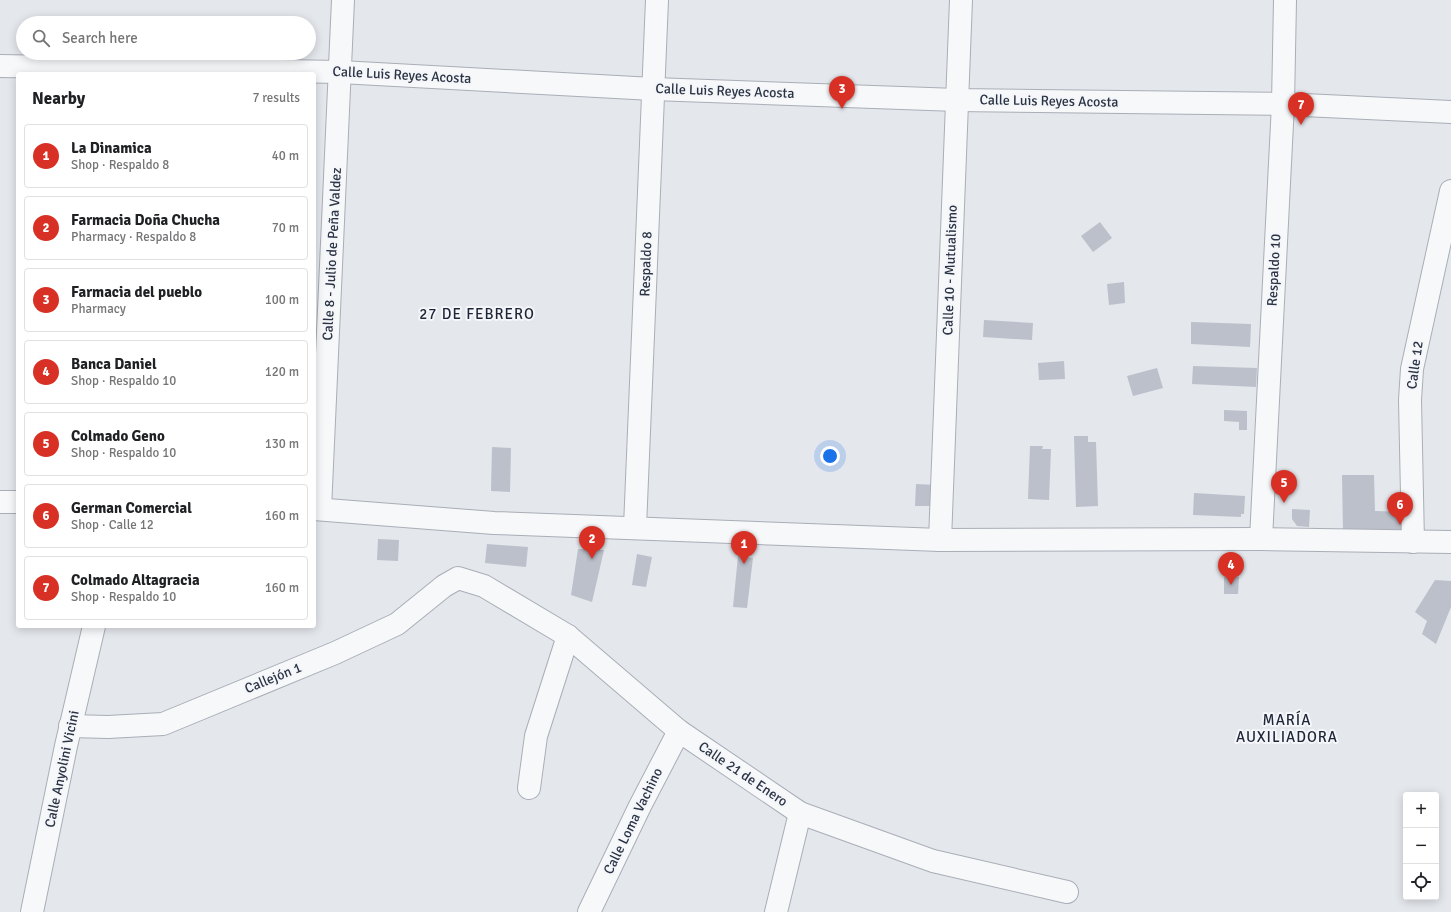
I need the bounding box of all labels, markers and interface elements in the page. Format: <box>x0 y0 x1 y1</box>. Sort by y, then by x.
search box <box>16 16 316 60</box>
icon: search <box>30 27 52 49</box>
text: Search here <box>62 29 138 47</box>
street label: Calle Luis Reyes Acosta <box>332 63 472 87</box>
pin: 3 <box>829 76 855 109</box>
street label: Calle Luis Reyes Acosta <box>655 80 795 102</box>
text: Nearby <box>32 88 85 109</box>
text: 7 results <box>252 90 300 106</box>
street label: Calle Luis Reyes Acosta <box>979 91 1119 111</box>
pin: 7 <box>1288 92 1314 125</box>
text: La Dinamica <box>71 139 152 157</box>
text: 1 <box>42 148 50 164</box>
text: 40 m <box>272 148 299 164</box>
text: Shop · Respaldo 8 <box>71 157 169 173</box>
street label: Calle 8 - Julio de Peña Valdez <box>319 167 345 341</box>
street label: Calle 10 - Mutualismo <box>939 204 961 336</box>
text: Farmacia Doña Chucha <box>71 211 220 229</box>
text: 2 <box>42 220 50 236</box>
text: 70 m <box>272 220 299 236</box>
text: Pharmacy · Respaldo 8 <box>71 229 196 245</box>
street label: Respaldo 8 <box>636 231 656 297</box>
street label: Respaldo 10 <box>1264 233 1284 307</box>
text: Farmacia del pueblo <box>71 283 202 301</box>
text: 3 <box>42 292 50 308</box>
text: 100 m <box>265 292 299 308</box>
text: Pharmacy <box>71 301 126 317</box>
district label: 27 DE FEBRERO <box>419 305 535 323</box>
street label: Calle 12 <box>1403 340 1427 390</box>
text: Banca Daniel <box>71 355 157 373</box>
text: 4 <box>42 364 50 380</box>
text: 120 m <box>265 364 299 380</box>
text: Shop · Respaldo 10 <box>71 373 176 389</box>
text: Colmado Geno <box>71 427 165 445</box>
text: 5 <box>42 436 50 452</box>
text: 130 m <box>265 436 299 452</box>
text: Shop · Respaldo 10 <box>71 445 176 461</box>
your location <box>820 446 840 466</box>
pin: 5 <box>1271 470 1297 503</box>
pin: 6 <box>1387 492 1413 525</box>
text: German Comercial <box>71 499 192 517</box>
text: 6 <box>42 508 50 524</box>
text: 160 m <box>265 508 299 524</box>
text: Shop · Calle 12 <box>71 517 154 533</box>
pin: 2 <box>579 526 605 559</box>
pin: 1 <box>731 531 757 564</box>
pin: 4 <box>1218 552 1244 585</box>
text: Colmado Altagracia <box>71 571 200 589</box>
text: 7 <box>42 580 50 596</box>
text: 160 m <box>265 580 299 596</box>
text: Shop · Respaldo 10 <box>71 589 176 605</box>
street label: Callejón 1 <box>242 659 304 697</box>
street label: Calle Anyolini Vicini <box>41 709 83 829</box>
district label: MARÍA AUXILIADORA <box>1236 710 1338 746</box>
street label: Calle 21 de Enero <box>695 738 791 810</box>
street label: Calle Loma Vachino <box>600 765 666 877</box>
map controls <box>1403 792 1439 900</box>
button: + <box>1403 792 1439 828</box>
button: − <box>1403 828 1439 864</box>
button: locate <box>1403 864 1439 900</box>

